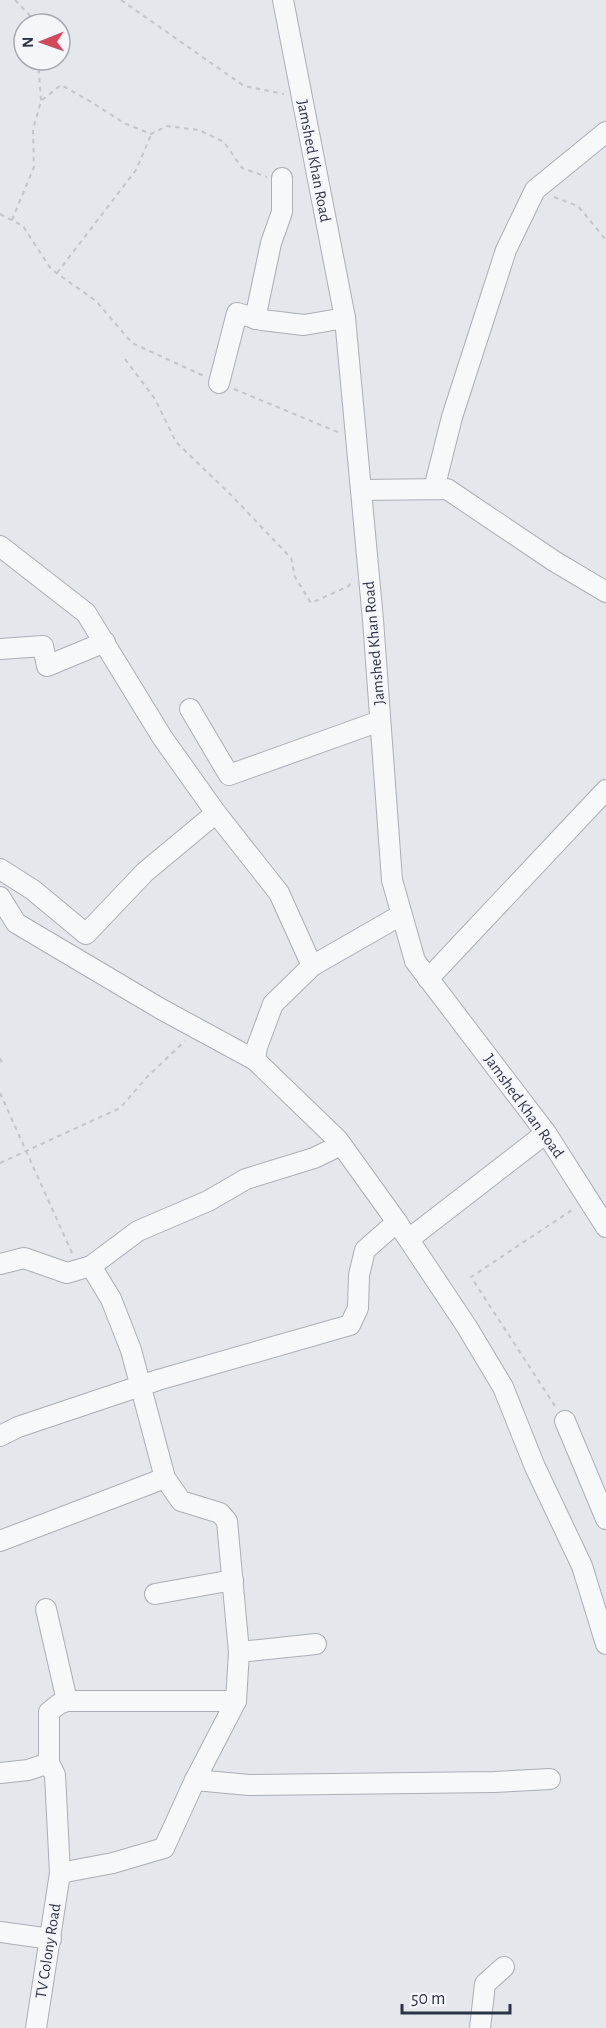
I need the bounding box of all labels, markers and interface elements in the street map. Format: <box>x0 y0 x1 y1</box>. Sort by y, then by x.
north arrow <box>12 12 72 72</box>
text: N <box>20 37 36 48</box>
street label: Jamshed Khan Road <box>294 98 334 224</box>
street label: Jamshed Khan Road <box>361 580 387 706</box>
street label: Jamshed Khan Road <box>481 1051 567 1161</box>
street label: TV Colony Road <box>33 1902 64 2000</box>
scale bar <box>402 1977 510 2015</box>
text: 50 m <box>411 1990 445 2008</box>

